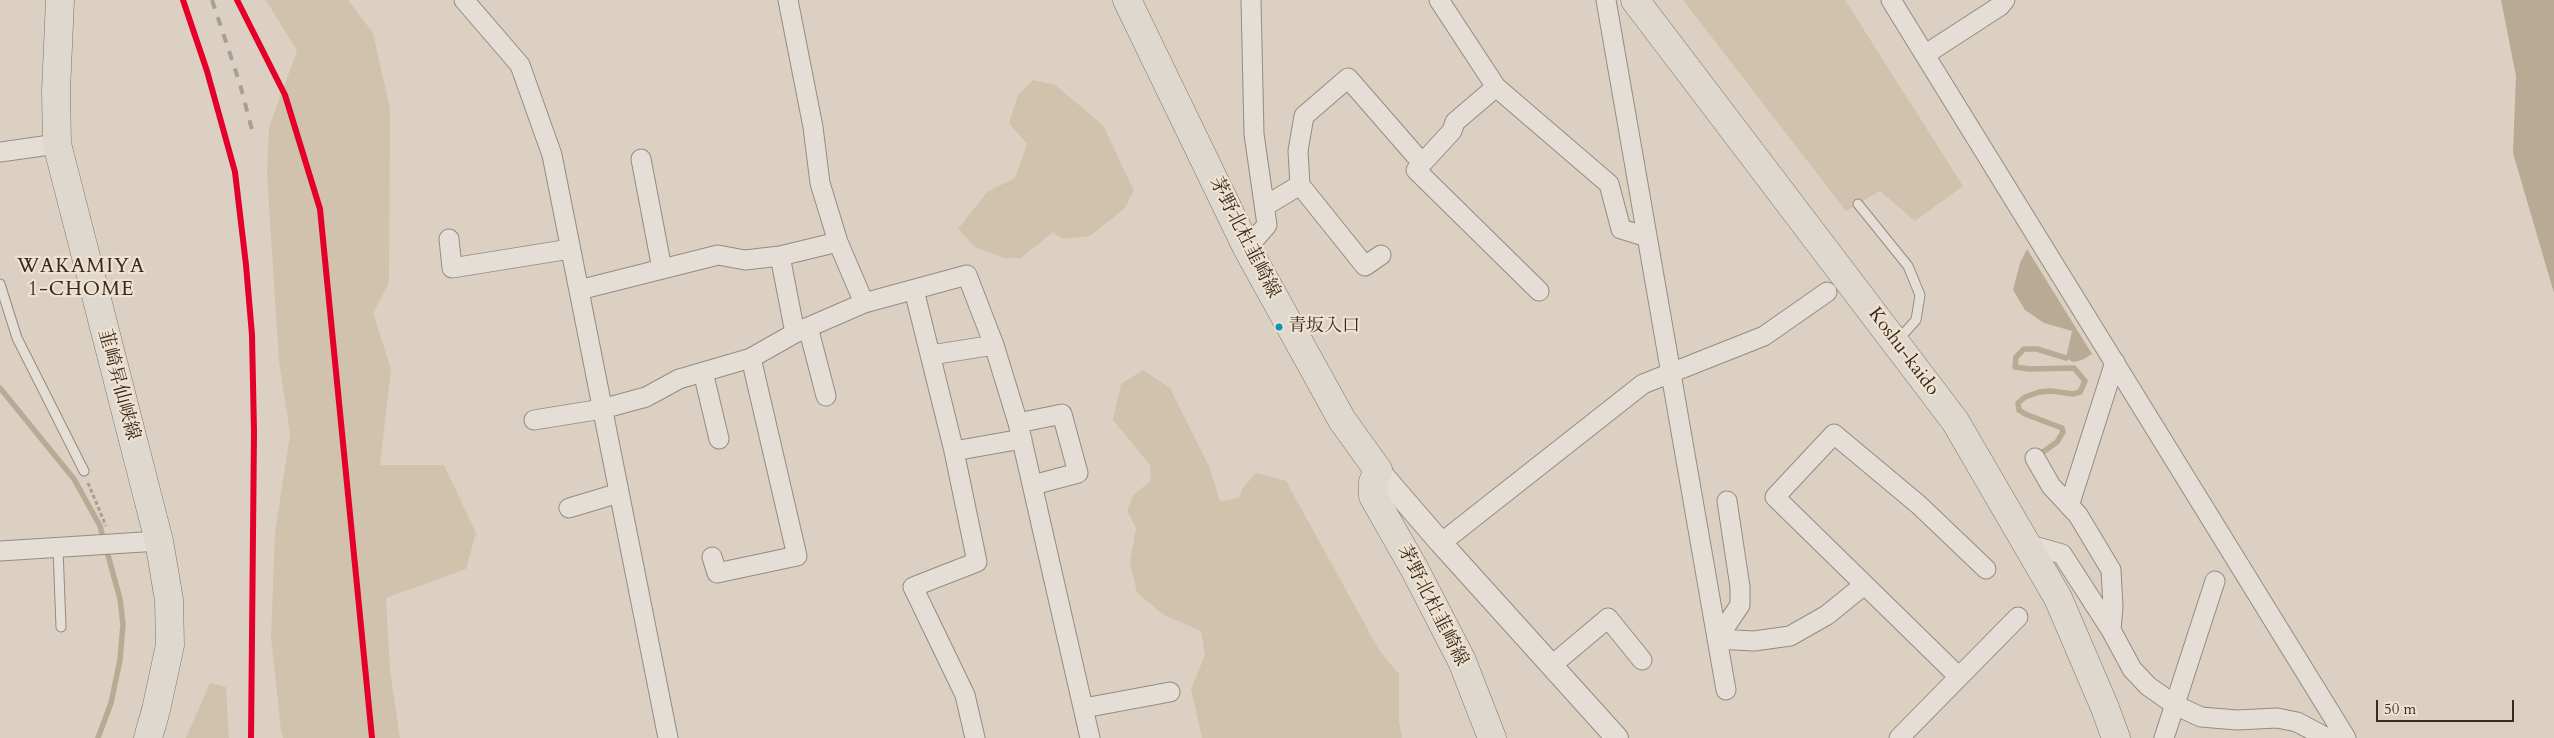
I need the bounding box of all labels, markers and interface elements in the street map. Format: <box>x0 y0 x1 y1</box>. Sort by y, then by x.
street label: 茅野北杜韮崎線 <box>1204 174 1284 302</box>
district label: WAKAMIYA 1-CHOME <box>16 255 146 302</box>
street label: Koshu-kaido <box>1863 304 1943 400</box>
place label: 青坂入口 <box>1288 316 1360 338</box>
marker: 青坂入口 <box>1274 322 1284 332</box>
street label: 韮崎昇仙峡線 <box>92 327 144 443</box>
street label: 茅野北杜韮崎線 <box>1392 542 1472 670</box>
scale bar <box>2379 690 2516 722</box>
text: 50 m <box>2384 699 2416 719</box>

